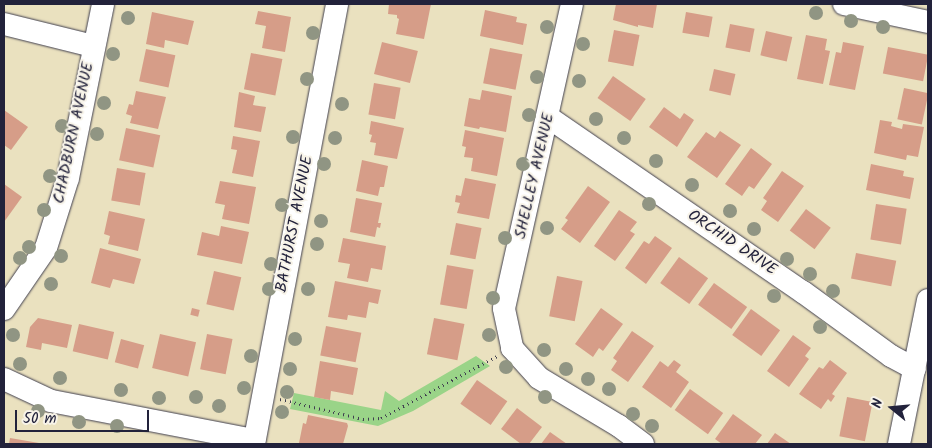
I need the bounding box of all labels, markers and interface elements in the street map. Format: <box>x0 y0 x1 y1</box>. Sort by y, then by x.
street label: CHADBURN AVENUE <box>50 61 98 205</box>
street label: SHELLEY AVENUE <box>511 111 559 241</box>
street label: BATHURST AVENUE <box>272 154 318 294</box>
street label: ORCHID DRIVE <box>684 206 780 280</box>
north arrow <box>867 383 917 433</box>
text: N <box>866 396 889 411</box>
scale bar <box>18 400 151 432</box>
text: 50 m <box>23 407 57 431</box>

